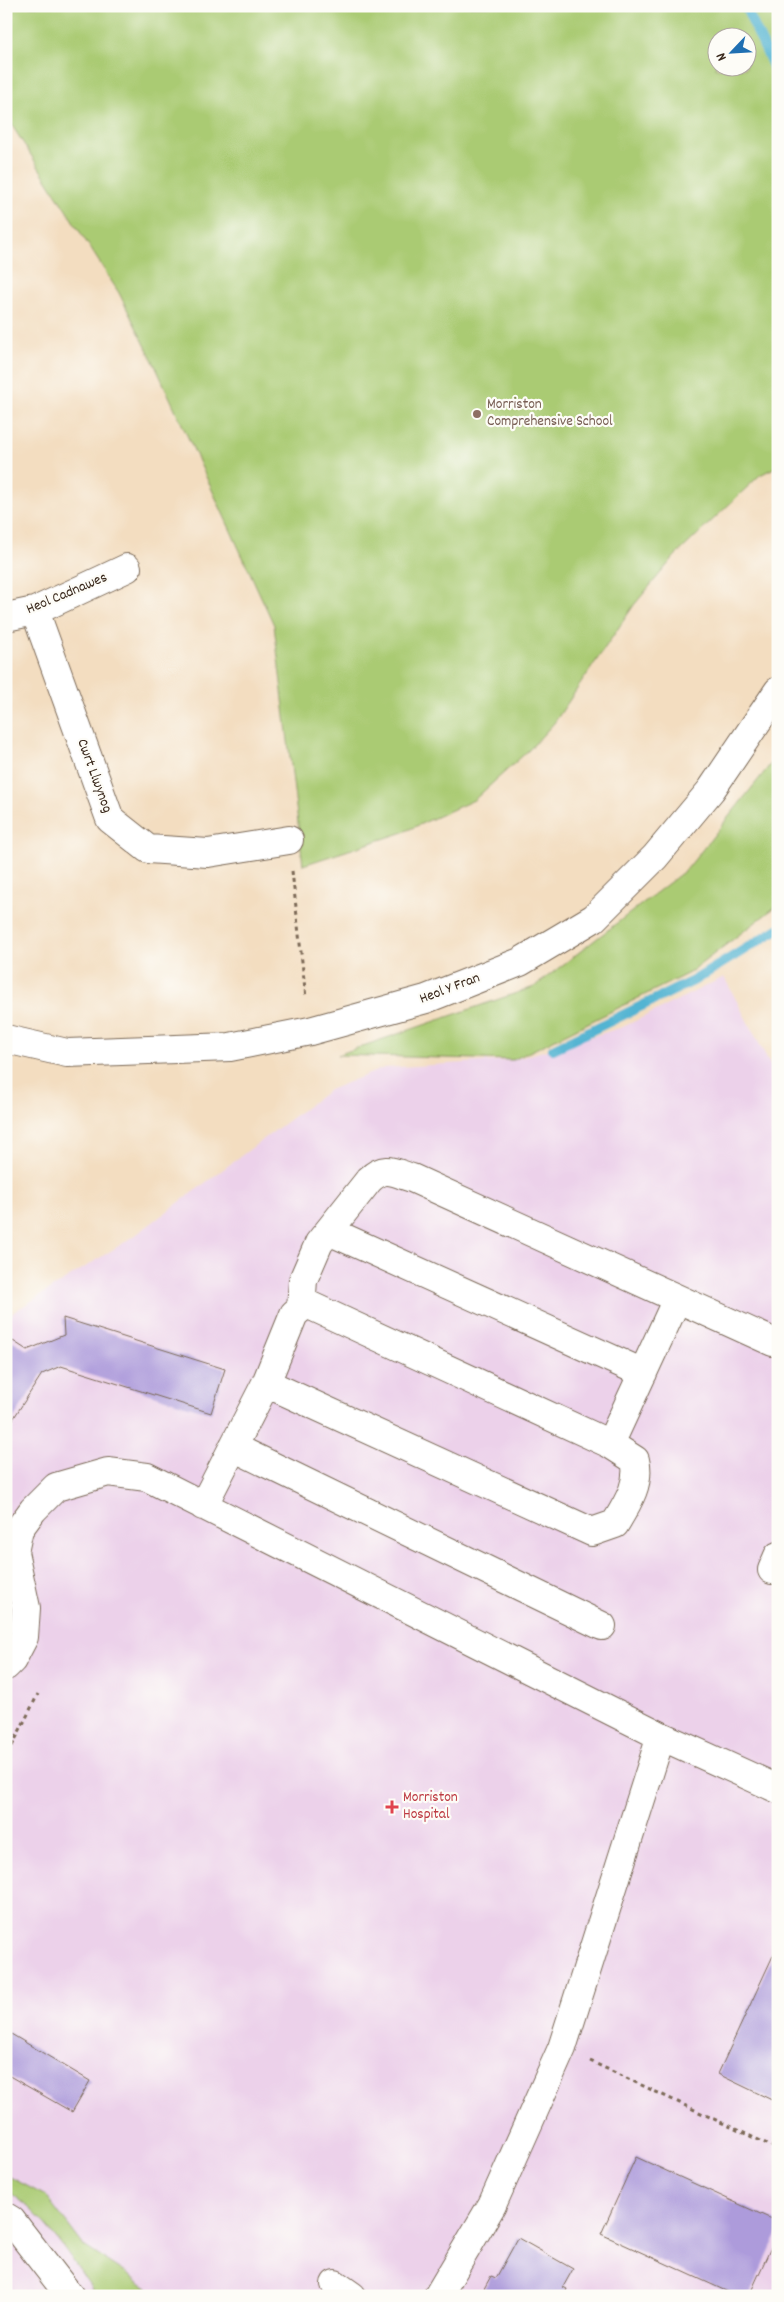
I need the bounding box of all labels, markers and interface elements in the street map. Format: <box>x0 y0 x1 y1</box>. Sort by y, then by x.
north arrow <box>706 28 756 78</box>
text: N <box>711 49 733 64</box>
place label: Morriston Comprehensive School <box>487 394 613 433</box>
marker: Morriston Comprehensive School <box>471 408 483 420</box>
street label: Heol Cadnawes <box>23 567 111 621</box>
street label: Cwrt Llwynog <box>70 736 118 816</box>
street label: Heol Y Fran <box>417 967 483 1011</box>
place label: Morriston Hospital <box>403 1787 458 1826</box>
marker: Morriston Hospital <box>385 1800 399 1814</box>

